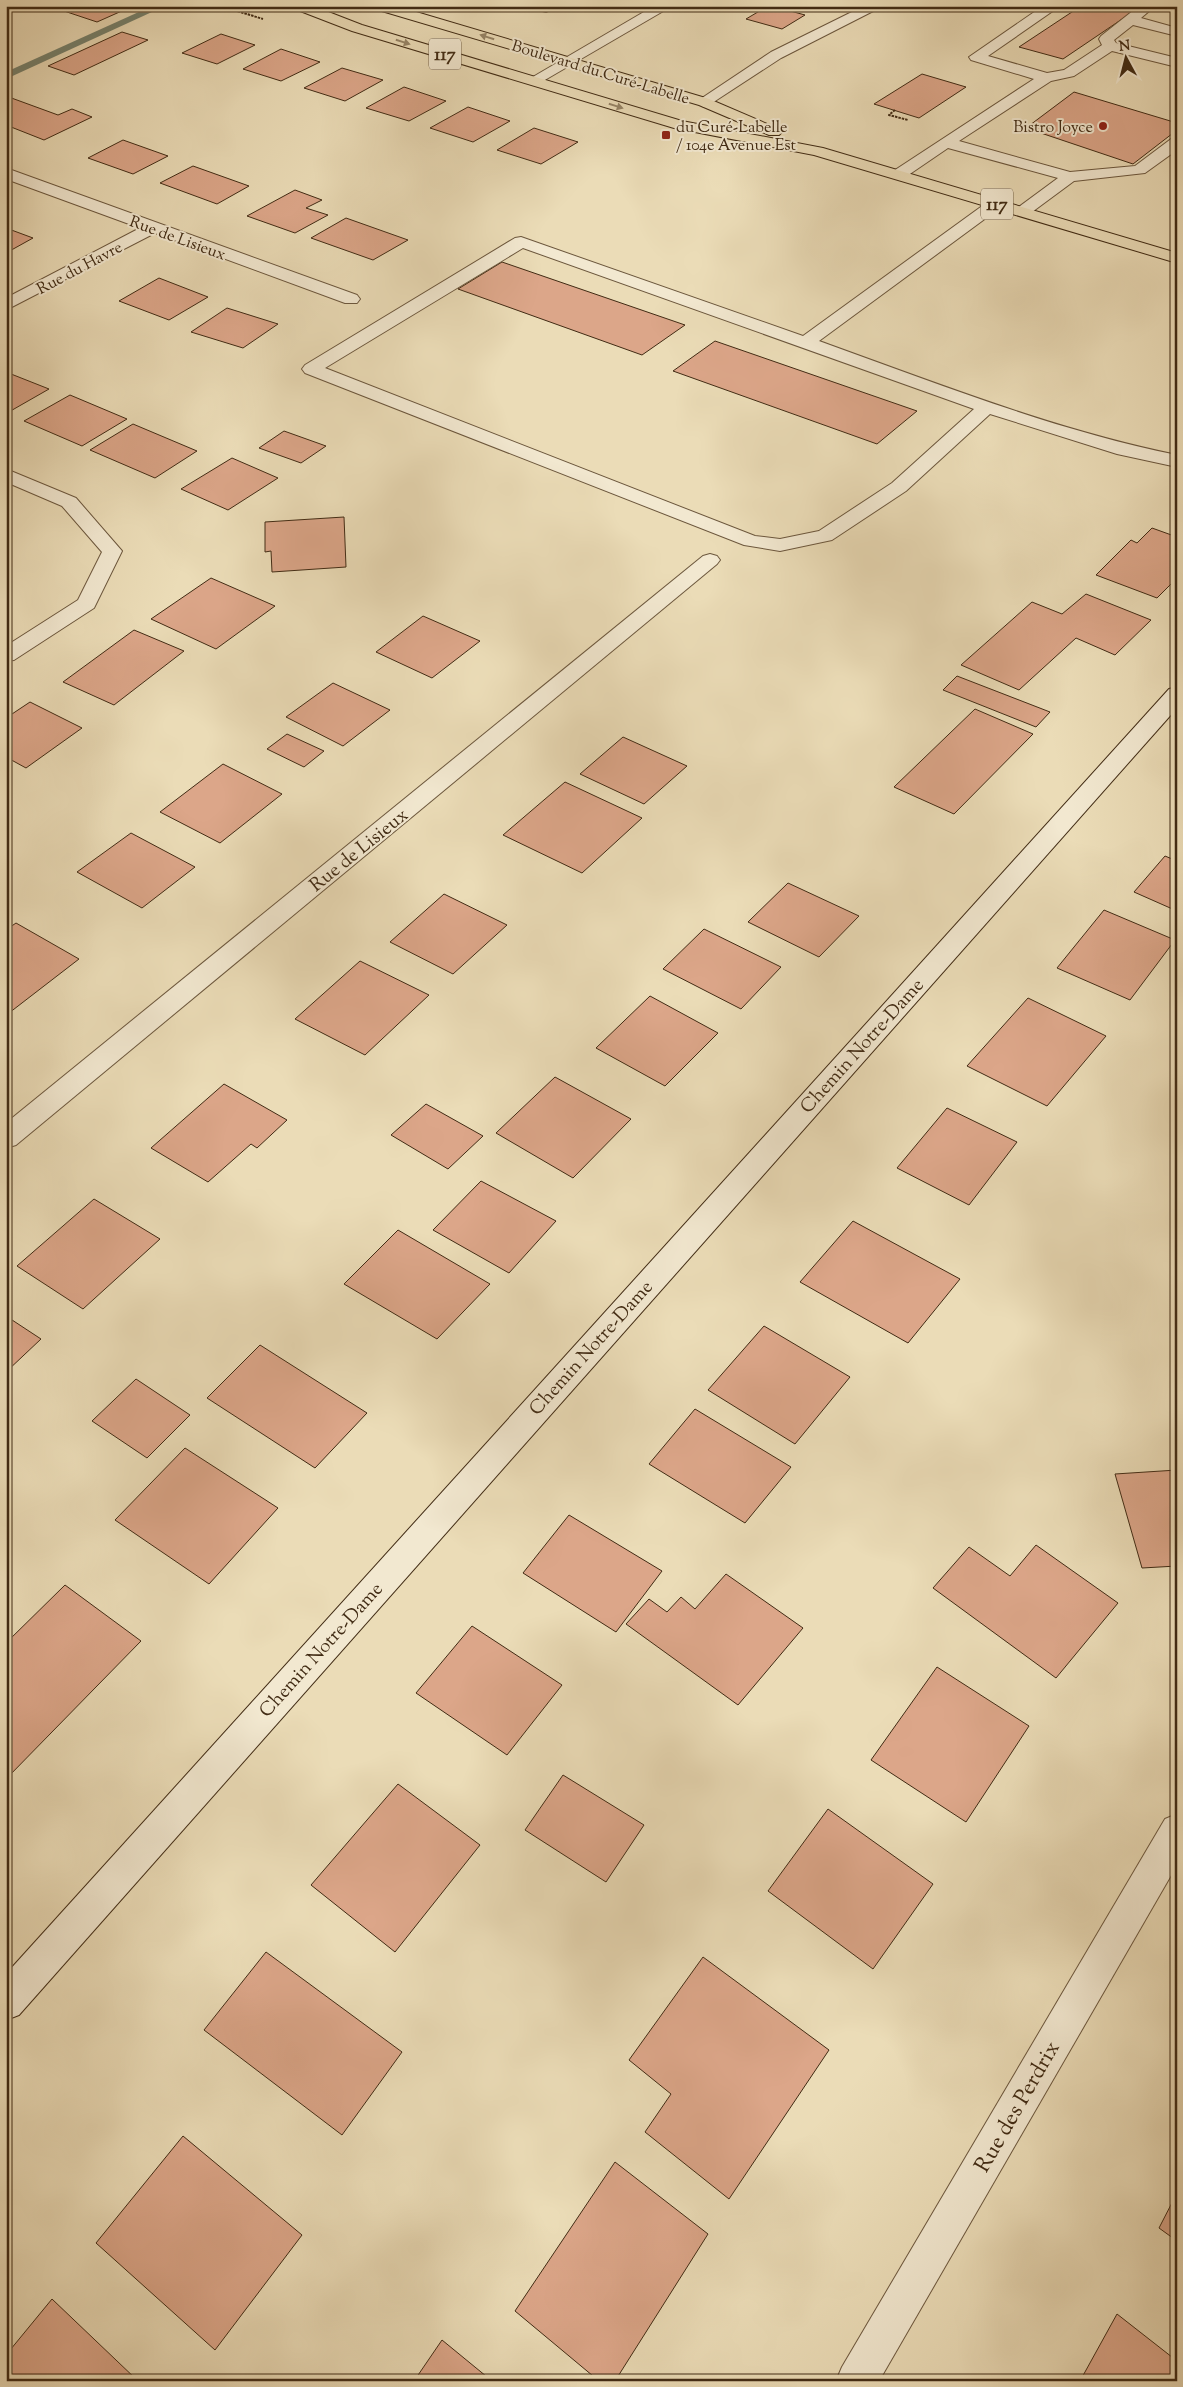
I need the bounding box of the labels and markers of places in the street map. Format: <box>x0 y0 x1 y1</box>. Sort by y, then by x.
place label: du Curé-Labelle / 104e Avenue Est <box>676 117 797 158</box>
place label: Bistro Joyce <box>1013 117 1093 140</box>
marker: Bistro Joyce <box>1097 120 1109 132</box>
marker: du Curé-Labelle / 104e Avenue Est <box>660 129 672 141</box>

